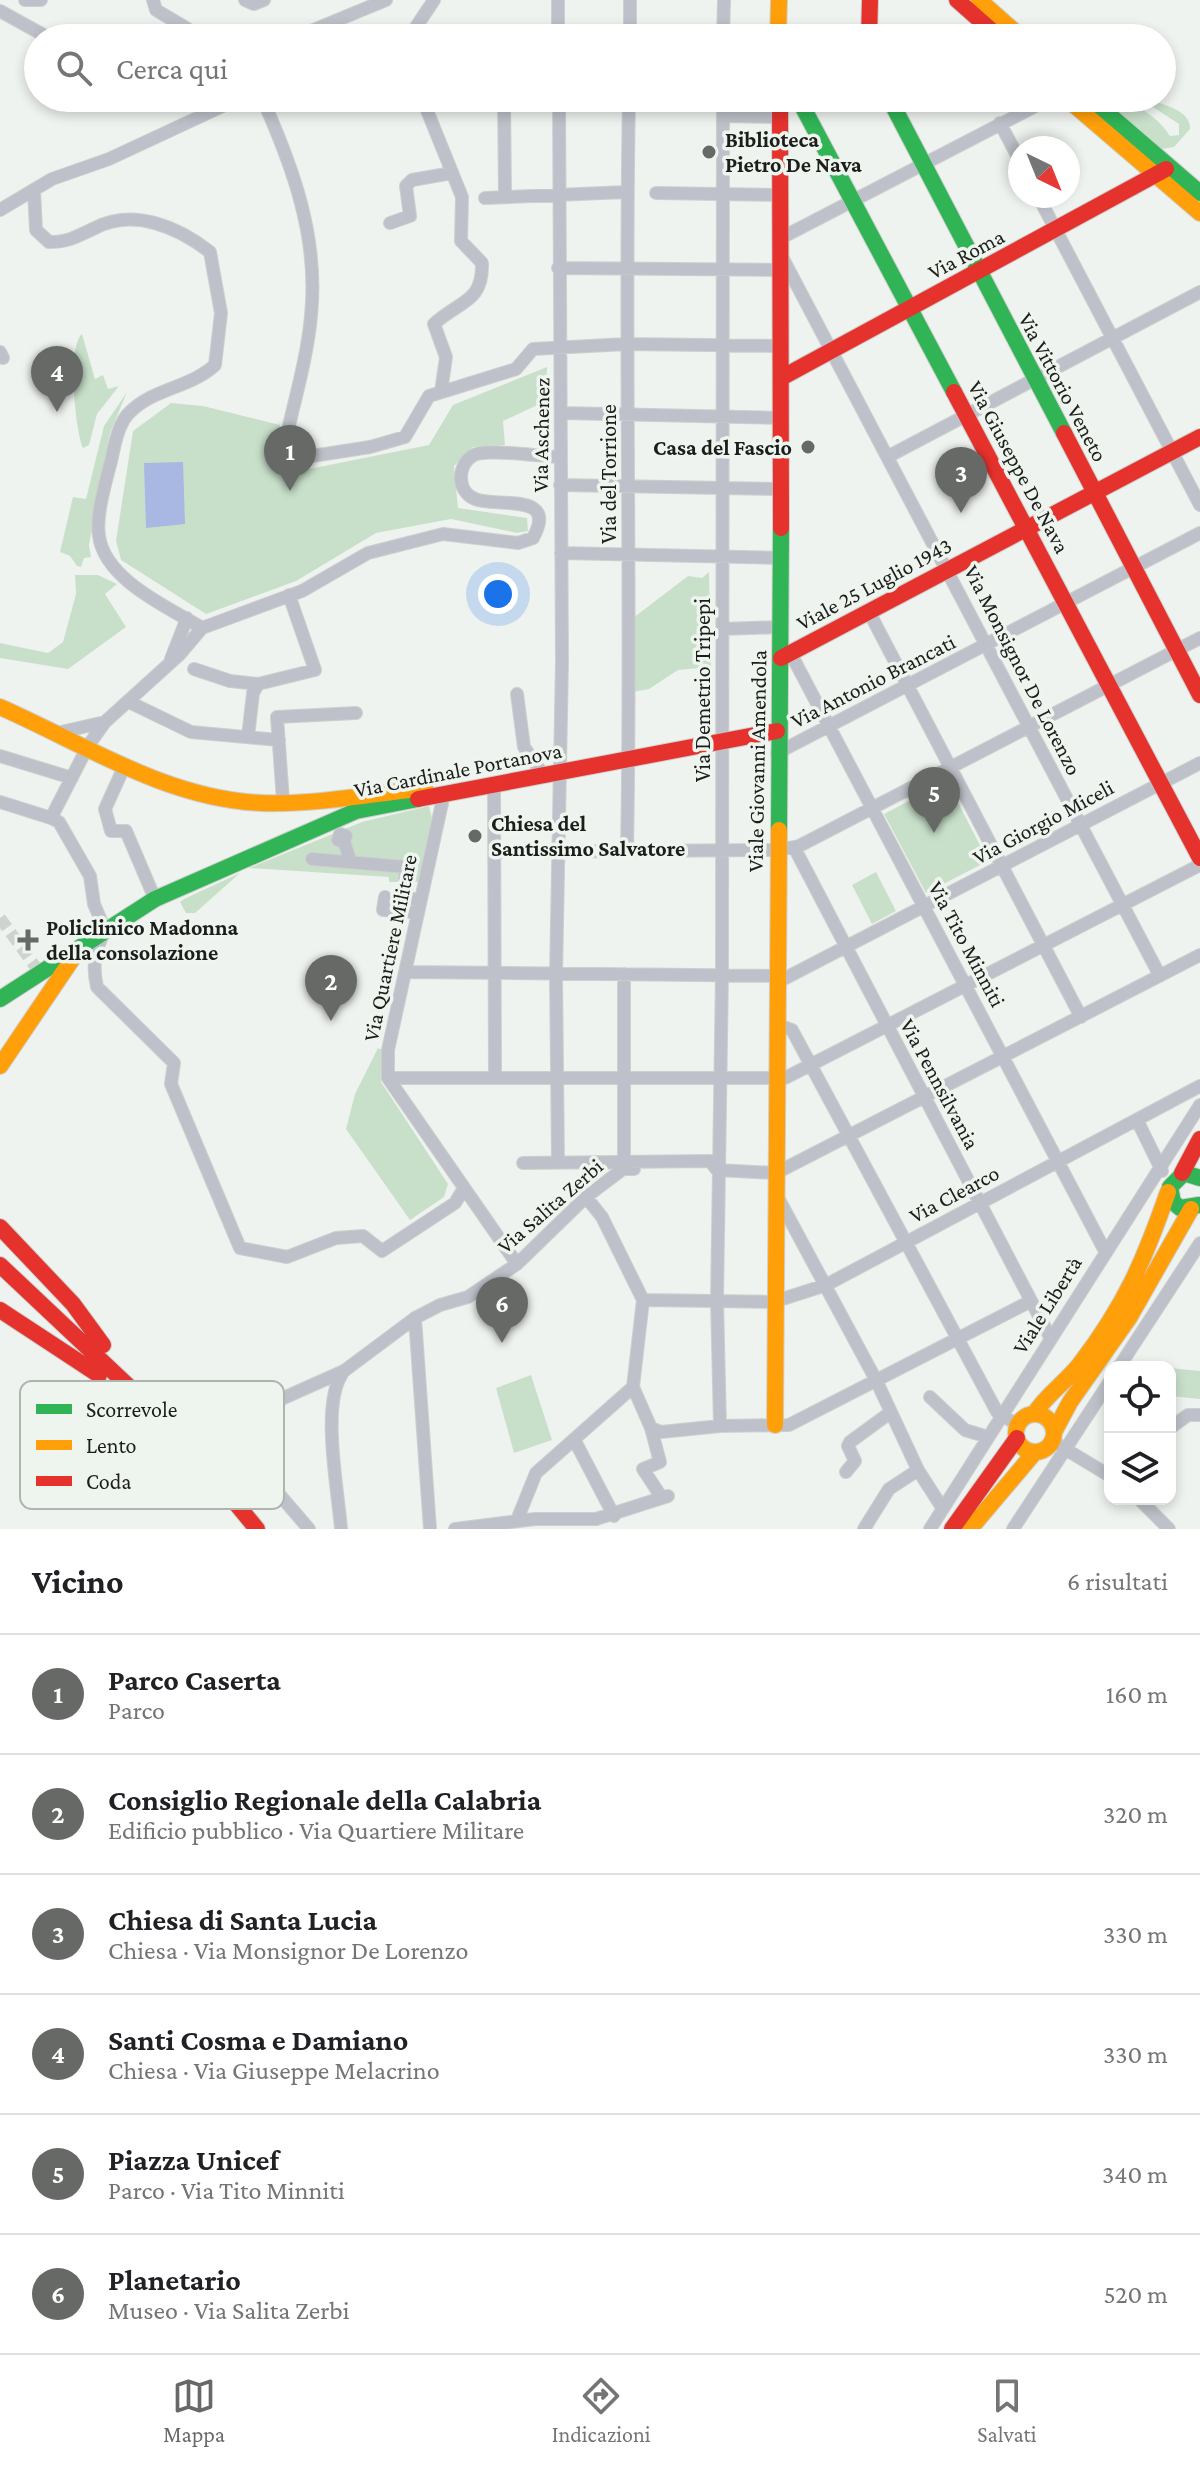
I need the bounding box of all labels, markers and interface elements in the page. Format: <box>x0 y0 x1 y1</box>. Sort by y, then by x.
search box <box>24 24 1176 112</box>
icon: search <box>52 46 96 90</box>
text: Cerca qui <box>116 52 228 85</box>
place label: Biblioteca Pietro De Nava <box>725 127 862 177</box>
north arrow <box>1008 136 1080 208</box>
marker: Biblioteca Pietro De Nava <box>700 143 718 161</box>
street label: Via Roma <box>923 223 1009 285</box>
street label: Via Vittorio Veneto <box>1013 308 1113 466</box>
pin: 4 <box>31 346 83 412</box>
street label: Via Giuseppe De Nava <box>963 376 1075 558</box>
street label: Via Aschenez <box>528 377 554 493</box>
street label: Via del Torrione <box>596 404 621 544</box>
pin: 1 <box>264 425 316 491</box>
place label: Casa del Fascio <box>653 435 792 460</box>
marker: Casa del Fascio <box>799 438 817 456</box>
pin: 3 <box>935 447 987 513</box>
street label: Viale 25 Luglio 1943 <box>792 533 956 635</box>
street label: Via Monsignor De Lorenzo <box>959 561 1087 779</box>
your location <box>478 574 518 614</box>
street label: Via Demetrio Tripepi <box>690 598 715 782</box>
street label: Via Antonio Brancati <box>787 629 960 733</box>
street label: Viale Giovanni Amendola <box>743 650 771 872</box>
street label: Via Cardinale Portanova <box>352 738 564 802</box>
pin: 5 <box>908 767 960 833</box>
street label: Via Giorgio Miceli <box>968 774 1118 870</box>
place label: Chiesa del Santissimo Salvatore <box>491 811 685 861</box>
marker: Chiesa del Santissimo Salvatore <box>466 827 484 845</box>
street label: Via Quartiere Militare <box>358 852 422 1044</box>
street label: Via Tito Minniti <box>923 877 1011 1011</box>
place label: Policlinico Madonna della consolazione <box>46 915 239 965</box>
marker: Policlinico Madonna della consolazione <box>17 929 39 951</box>
pin: 2 <box>305 955 357 1021</box>
street label: Via Pennsilvania <box>895 1014 985 1154</box>
street label: Via Salita Zerbi <box>492 1153 608 1259</box>
street label: Via Clearco <box>905 1160 1003 1228</box>
street label: Viale Libertà <box>1007 1251 1087 1359</box>
pin: 6 <box>476 1277 528 1343</box>
map controls <box>1104 1361 1176 1505</box>
button: locate <box>1104 1361 1176 1433</box>
legend <box>20 1381 284 1509</box>
text: Scorrevole <box>86 1397 177 1422</box>
text: Lento <box>86 1433 137 1458</box>
button: layers <box>1104 1433 1176 1505</box>
text: Coda <box>86 1469 132 1494</box>
text: Vicino <box>32 1563 124 1600</box>
text: 6 risultati <box>1067 1567 1168 1596</box>
text: Parco Caserta <box>108 1663 281 1696</box>
text: 1 <box>53 1680 63 1709</box>
text: 160 m <box>1106 1680 1168 1709</box>
text: Parco <box>108 1696 165 1725</box>
text: Consiglio Regionale della Calabria <box>108 1783 541 1816</box>
text: 2 <box>51 1800 65 1829</box>
text: 320 m <box>1103 1800 1168 1829</box>
text: Edificio pubblico · Via Quartiere Militare <box>108 1816 524 1845</box>
text: Chiesa di Santa Lucia <box>108 1903 377 1936</box>
text: 3 <box>52 1920 64 1949</box>
text: 330 m <box>1103 1920 1168 1949</box>
text: Chiesa · Via Monsignor De Lorenzo <box>108 1936 468 1965</box>
text: Santi Cosma e Damiano <box>108 2023 408 2056</box>
text: 4 <box>51 2040 65 2069</box>
text: 330 m <box>1103 2040 1168 2069</box>
text: Chiesa · Via Giuseppe Melacrino <box>108 2056 440 2085</box>
text: Piazza Unicef <box>108 2143 279 2176</box>
text: 5 <box>52 2160 64 2189</box>
text: 340 m <box>1102 2160 1168 2189</box>
text: Parco · Via Tito Minniti <box>108 2176 345 2205</box>
text: Planetario <box>108 2263 241 2296</box>
text: 6 <box>51 2280 65 2309</box>
text: 520 m <box>1104 2280 1168 2309</box>
text: Museo · Via Salita Zerbi <box>108 2296 350 2325</box>
tab: Mappa <box>163 2374 225 2447</box>
tab: Indicazioni <box>552 2374 650 2447</box>
tab: Salvati <box>977 2374 1037 2447</box>

